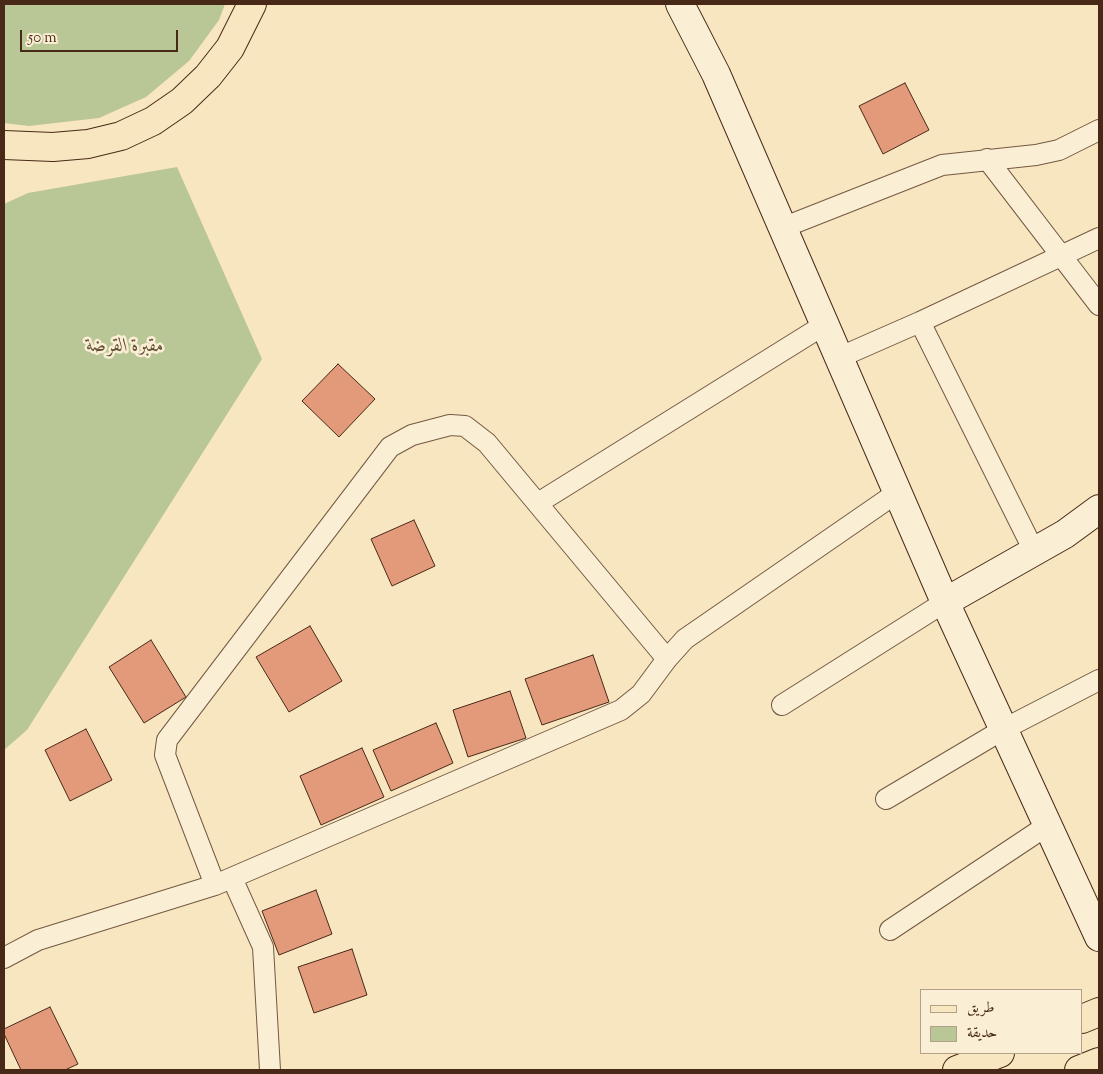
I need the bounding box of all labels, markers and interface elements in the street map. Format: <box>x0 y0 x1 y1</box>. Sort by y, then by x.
scale bar <box>22 20 180 52</box>
text: 50 m <box>28 28 57 49</box>
park label: مقبرة القرضة <box>86 337 164 359</box>
legend <box>920 989 1083 1054</box>
text: طريق <box>967 998 994 1019</box>
text: حديقة <box>967 1023 997 1044</box>

